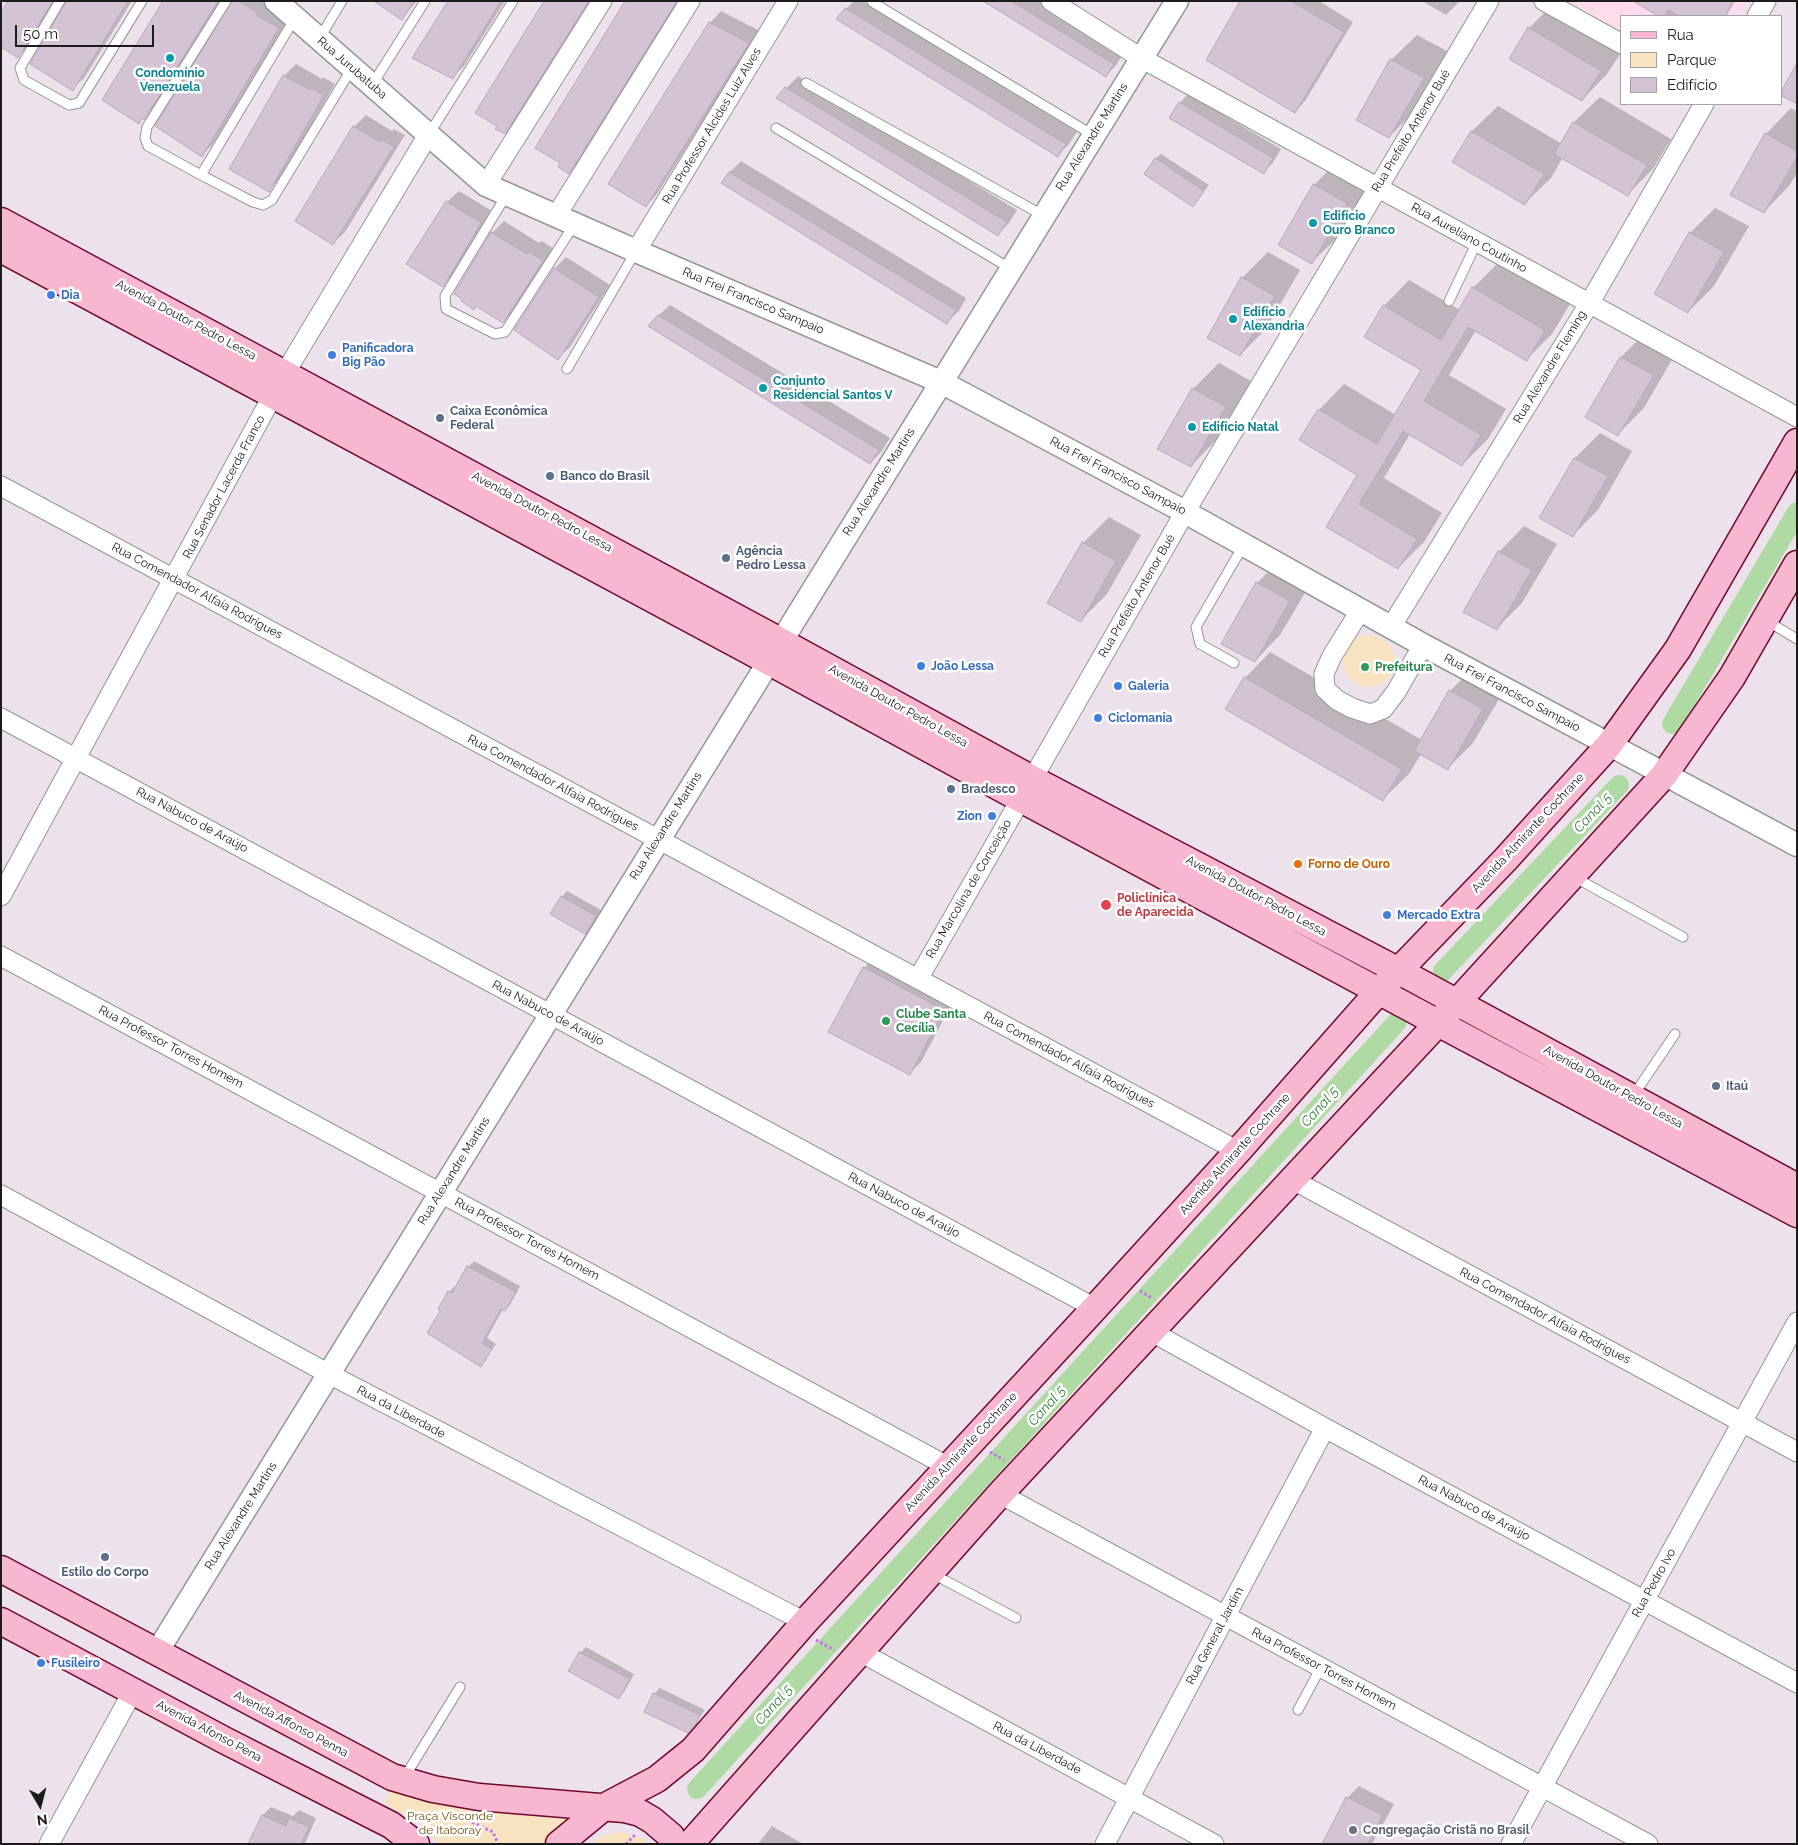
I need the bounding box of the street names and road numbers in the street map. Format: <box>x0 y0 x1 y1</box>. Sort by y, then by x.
street label: Rua Jurubatuba <box>314 34 390 102</box>
street label: Rua Professor Alcides Luiz Alves <box>660 45 764 207</box>
street label: Rua Prefeito Antenor Bué <box>1369 67 1453 195</box>
street label: Rua Alexandre Martins <box>1053 80 1131 194</box>
street label: Rua Aureliano Coutinho <box>1408 200 1530 276</box>
street label: Rua Frei Francisco Sampaio <box>680 265 826 337</box>
street label: Avenida Doutor Pedro Lessa <box>113 277 259 363</box>
street label: Rua Alexandre Fleming <box>1511 308 1589 426</box>
street label: Rua Senador Lacerda Franco <box>180 413 268 561</box>
street label: Rua Alexandre Martins <box>840 425 918 539</box>
street label: Rua Frei Francisco Sampaio <box>1047 434 1189 518</box>
street label: Avenida Doutor Pedro Lessa <box>469 469 615 555</box>
street label: Rua Prefeito Antenor Bué <box>1096 532 1178 660</box>
street label: Rua Comendador Alfaia Rodrigues <box>109 540 285 642</box>
street label: Rua Frei Francisco Sampaio <box>1441 651 1583 735</box>
street label: Avenida Doutor Pedro Lessa <box>826 662 970 750</box>
street label: Rua Comendador Alfaia Rodrigues <box>465 732 641 834</box>
street label: Rua Alexandre Martins <box>627 769 705 883</box>
street label: Avenida Almirante Cochrane <box>1469 770 1587 896</box>
street label: Rua Nabuco de Araújo <box>134 784 250 856</box>
street label: Rua Marcolina de Conceição <box>923 817 1015 961</box>
street label: Avenida Doutor Pedro Lessa <box>1183 853 1329 939</box>
street label: Rua Nabuco de Araújo <box>490 977 606 1049</box>
street label: Rua Professor Torres Homem <box>96 1003 246 1091</box>
street label: Rua Comendador Alfaia Rodrigues <box>981 1009 1157 1111</box>
street label: Avenida Doutor Pedro Lessa <box>1541 1043 1685 1131</box>
street label: Avenida Almirante Cochrane <box>1177 1090 1293 1218</box>
street label: Rua Alexandre Martins <box>415 1114 493 1228</box>
street label: Rua Nabuco de Araújo <box>846 1169 962 1241</box>
street label: Rua Professor Torres Homem <box>452 1195 602 1283</box>
street label: Rua Comendador Alfaia Rodrigues <box>1457 1265 1633 1367</box>
street label: Rua da Liberdade <box>354 1383 448 1441</box>
street label: Avenida Almirante Cochrane <box>902 1389 1020 1515</box>
street label: Rua Alexandre Martins <box>202 1459 280 1573</box>
street label: Rua Nabuco de Araújo <box>1416 1472 1532 1544</box>
street label: Rua Pedro Ivo <box>1629 1546 1679 1620</box>
street label: Rua General Jardim <box>1183 1585 1247 1687</box>
street label: Rua Professor Torres Homem <box>1249 1625 1399 1713</box>
street label: Avenida Affonso Penna <box>231 1688 351 1760</box>
street label: Avenida Afonso Pena <box>154 1697 264 1765</box>
street label: Rua da Liberdade <box>990 1719 1084 1777</box>

